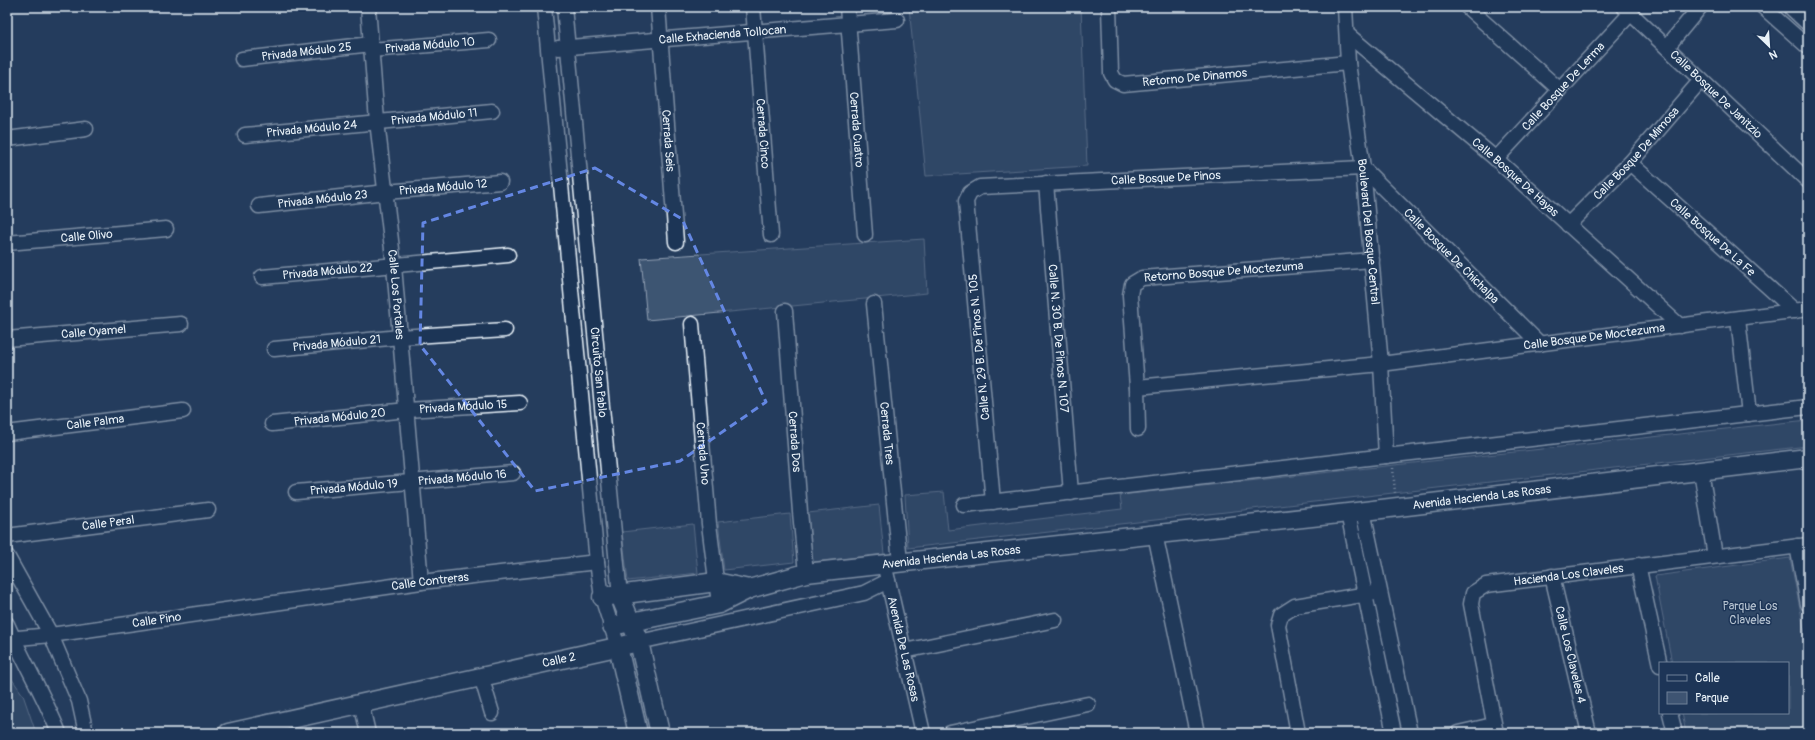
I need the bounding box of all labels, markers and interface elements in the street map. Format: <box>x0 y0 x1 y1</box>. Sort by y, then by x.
street label: Calle Exhacienda Tollocan <box>658 22 787 48</box>
north arrow <box>1749 26 1789 66</box>
street label: Privada Módulo 10 <box>384 34 475 57</box>
street label: Privada Módulo 25 <box>261 39 352 65</box>
street label: Calle Bosque De Lerma <box>1519 39 1609 134</box>
street label: Calle Bosque De Janitzio <box>1667 47 1766 142</box>
text: N <box>1766 47 1779 62</box>
street label: Retorno De Dinamos <box>1142 65 1248 90</box>
street label: Cerrada Cuatro <box>846 91 867 168</box>
street label: Cerrada Cinco <box>752 98 773 170</box>
street label: Calle Bosque De Mimosa <box>1590 104 1683 203</box>
street label: Privada Módulo 11 <box>390 105 478 129</box>
street label: Cerrada Seis <box>658 109 678 173</box>
street label: Privada Módulo 24 <box>266 117 358 141</box>
street label: Calle Bosque De Hayas <box>1468 135 1562 221</box>
street label: Boulevard Del Bosque Central <box>1354 158 1383 306</box>
street label: Calle Bosque De Pinos <box>1111 168 1222 188</box>
street label: Privada Módulo 12 <box>398 176 488 199</box>
street label: Privada Módulo 23 <box>277 187 369 212</box>
street label: Calle Bosque De La Fe <box>1666 195 1758 280</box>
street label: Calle Bosque De Chichalpa <box>1400 206 1502 307</box>
street label: Calle Olivo <box>60 227 114 246</box>
street label: Calle Los Portales <box>384 249 407 341</box>
street label: Retorno Bosque De Moctezuma <box>1144 258 1304 286</box>
street label: Privada Módulo 22 <box>282 260 374 283</box>
street label: Calle N. 30 B. De Pinos N. 107 <box>1045 264 1072 414</box>
street label: Calle N. 29 B. De Pinos N. 105 <box>966 273 993 421</box>
street label: Calle Bosque De Moctezuma <box>1523 320 1666 354</box>
street label: Calle Oyamel <box>61 322 127 342</box>
street label: Circuito San Pablo <box>586 327 610 419</box>
street label: Privada Módulo 21 <box>292 332 382 355</box>
street label: Privada Módulo 15 <box>419 397 508 417</box>
street label: Cerrada Tres <box>876 401 897 466</box>
street label: Privada Módulo 20 <box>293 405 386 430</box>
street label: Calle Palma <box>66 411 126 434</box>
street label: Cerrada Dos <box>785 411 804 473</box>
street label: Cerrada Uno <box>692 422 713 486</box>
street label: Privada Módulo 16 <box>417 467 507 489</box>
street label: Privada Módulo 19 <box>309 476 398 499</box>
street label: Avenida Hacienda Las Rosas <box>1412 482 1553 513</box>
street label: Calle Peral <box>81 513 135 534</box>
street label: Avenida Hacienda Las Rosas <box>881 542 1022 573</box>
street label: Hacienda Los Claveles <box>1513 561 1625 590</box>
street label: Calle Contreras <box>390 570 470 594</box>
street label: Avenida De Las Rosas <box>884 595 923 704</box>
park label: Parque Los Claveles <box>1723 599 1778 628</box>
street label: Calle Los Claveles 4 <box>1551 605 1589 705</box>
street label: Calle Pino <box>131 609 183 631</box>
street label: Calle 2 <box>541 649 578 671</box>
legend <box>1659 662 1789 714</box>
text: Calle <box>1695 671 1720 686</box>
text: Parque <box>1695 691 1729 706</box>

